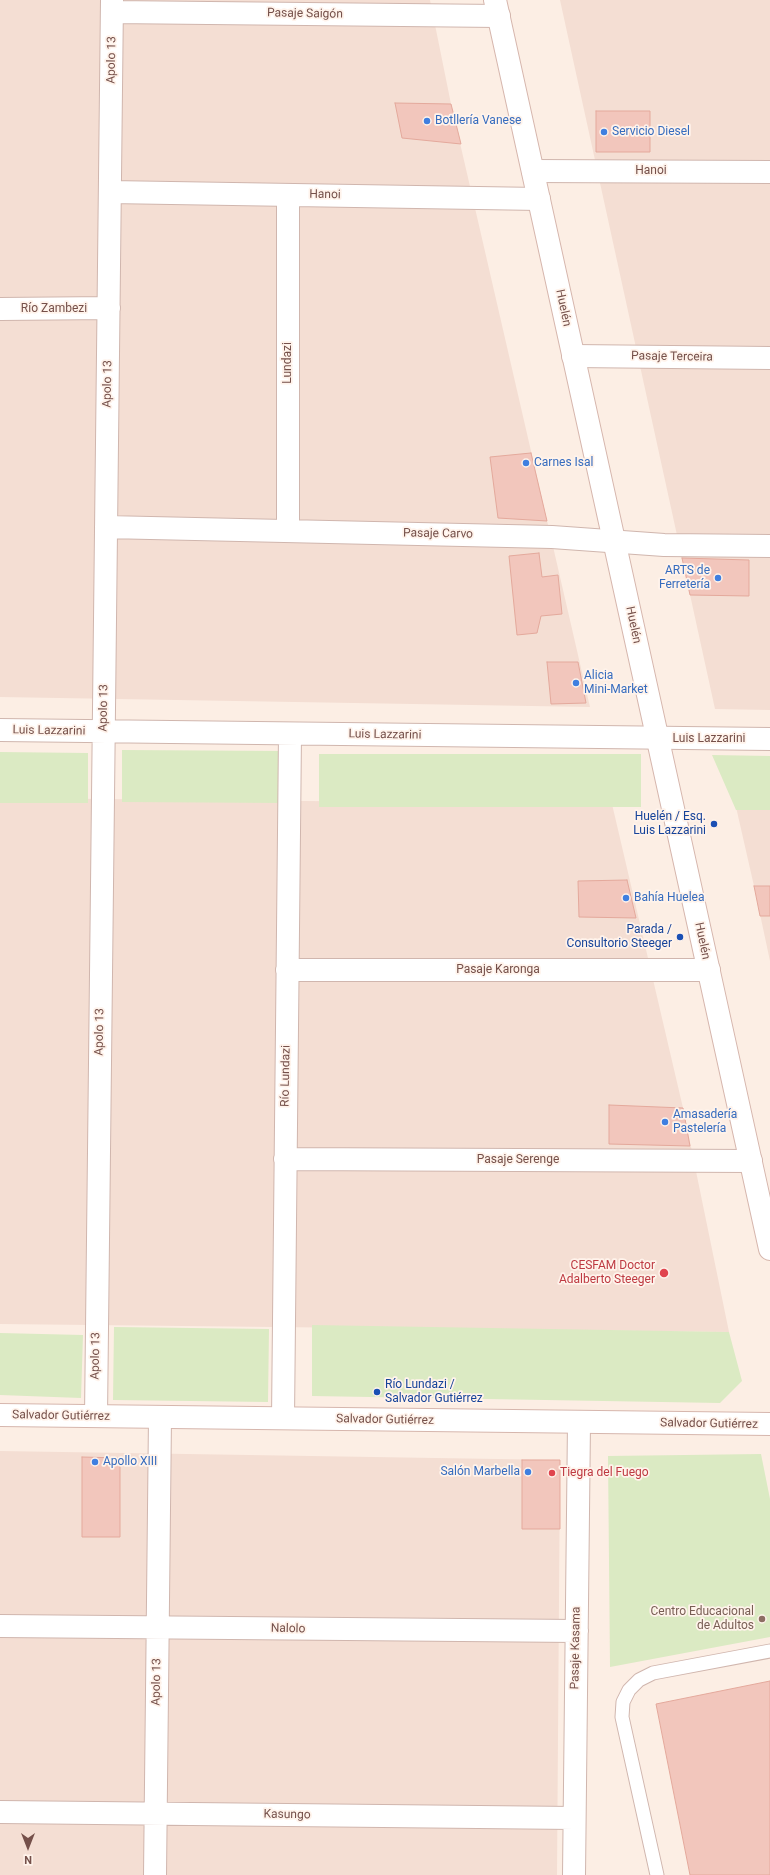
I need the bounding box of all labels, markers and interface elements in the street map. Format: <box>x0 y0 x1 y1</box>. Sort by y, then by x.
street label: Pasaje Saigón <box>267 6 343 22</box>
street label: Apolo 13 <box>104 36 120 84</box>
place label: Botllería Vanese <box>435 114 521 128</box>
marker: Botllería Vanese <box>422 116 432 126</box>
place label: Servicio Diesel <box>612 125 690 139</box>
marker: Servicio Diesel <box>599 127 609 137</box>
street label: Hanoi <box>635 164 667 178</box>
street label: Hanoi <box>309 188 341 202</box>
street label: Huelén <box>552 288 574 328</box>
street label: Río Zambezi <box>21 302 87 316</box>
street label: Lundazi <box>281 342 295 384</box>
street label: Pasaje Terceira <box>631 349 713 365</box>
street label: Apolo 13 <box>100 360 116 408</box>
place label: Carnes Isal <box>534 456 593 470</box>
marker: Carnes Isal <box>521 458 531 468</box>
street label: Pasaje Carvo <box>403 526 473 542</box>
place label: ARTS de Ferretería <box>659 564 710 592</box>
marker: ARTS de Ferretería <box>713 573 723 583</box>
street label: Huelén <box>622 605 644 645</box>
place label: Alicia Mini-Market <box>584 669 648 697</box>
marker: Alicia Mini-Market <box>571 678 581 688</box>
street label: Apolo 13 <box>96 684 112 732</box>
street label: Luis Lazzarini <box>12 723 86 739</box>
street label: Luis Lazzarini <box>348 727 422 743</box>
street label: Luis Lazzarini <box>673 732 745 746</box>
place label: Huelén / Esq. Luis Lazzarini <box>633 810 706 838</box>
marker: Huelén / Esq. Luis Lazzarini <box>709 819 719 829</box>
place label: Bahía Huelea <box>634 891 704 905</box>
marker: Bahía Huelea <box>621 893 631 903</box>
street label: Huelén <box>691 921 713 961</box>
place label: Parada / Consultorio Steeger <box>567 923 672 951</box>
marker: Parada / Consultorio Steeger <box>675 932 685 942</box>
street label: Pasaje Karonga <box>456 963 540 977</box>
street label: Apolo 13 <box>92 1008 108 1056</box>
street label: Río Lundazi <box>278 1045 294 1107</box>
place label: Amasadería Pastelería <box>673 1108 737 1136</box>
marker: Amasadería Pastelería <box>660 1117 670 1127</box>
street label: Pasaje Serenge <box>477 1153 559 1167</box>
place label: CESFAM Doctor Adalberto Steeger <box>559 1259 655 1287</box>
marker: CESFAM Doctor Adalberto Steeger <box>658 1267 670 1279</box>
street label: Apolo 13 <box>88 1332 104 1380</box>
place label: Río Lundazi / Salvador Gutiérrez <box>385 1378 483 1406</box>
marker: Río Lundazi / Salvador Gutiérrez <box>372 1387 382 1397</box>
street label: Salvador Gutiérrez <box>12 1408 110 1424</box>
street label: Salvador Gutiérrez <box>336 1412 434 1428</box>
street label: Salvador Gutiérrez <box>660 1416 758 1432</box>
place label: Apollo XIII <box>103 1455 157 1469</box>
marker: Apollo XIII <box>90 1457 100 1467</box>
place label: Salón Marbella <box>440 1465 520 1479</box>
place label: Tiegra del Fuego <box>560 1466 649 1480</box>
marker: Salón Marbella <box>523 1467 533 1477</box>
marker: Tiegra del Fuego <box>547 1468 557 1478</box>
place label: Centro Educacional de Adultos <box>650 1605 754 1633</box>
street label: Pasaje Kasama <box>568 1606 584 1690</box>
marker: Centro Educacional de Adultos <box>757 1614 767 1624</box>
street label: Nalolo <box>271 1621 305 1637</box>
street label: Apolo 13 <box>149 1658 165 1706</box>
street label: Kasungo <box>263 1807 311 1823</box>
north arrow <box>8 1827 48 1867</box>
text: N <box>24 1853 32 1866</box>

